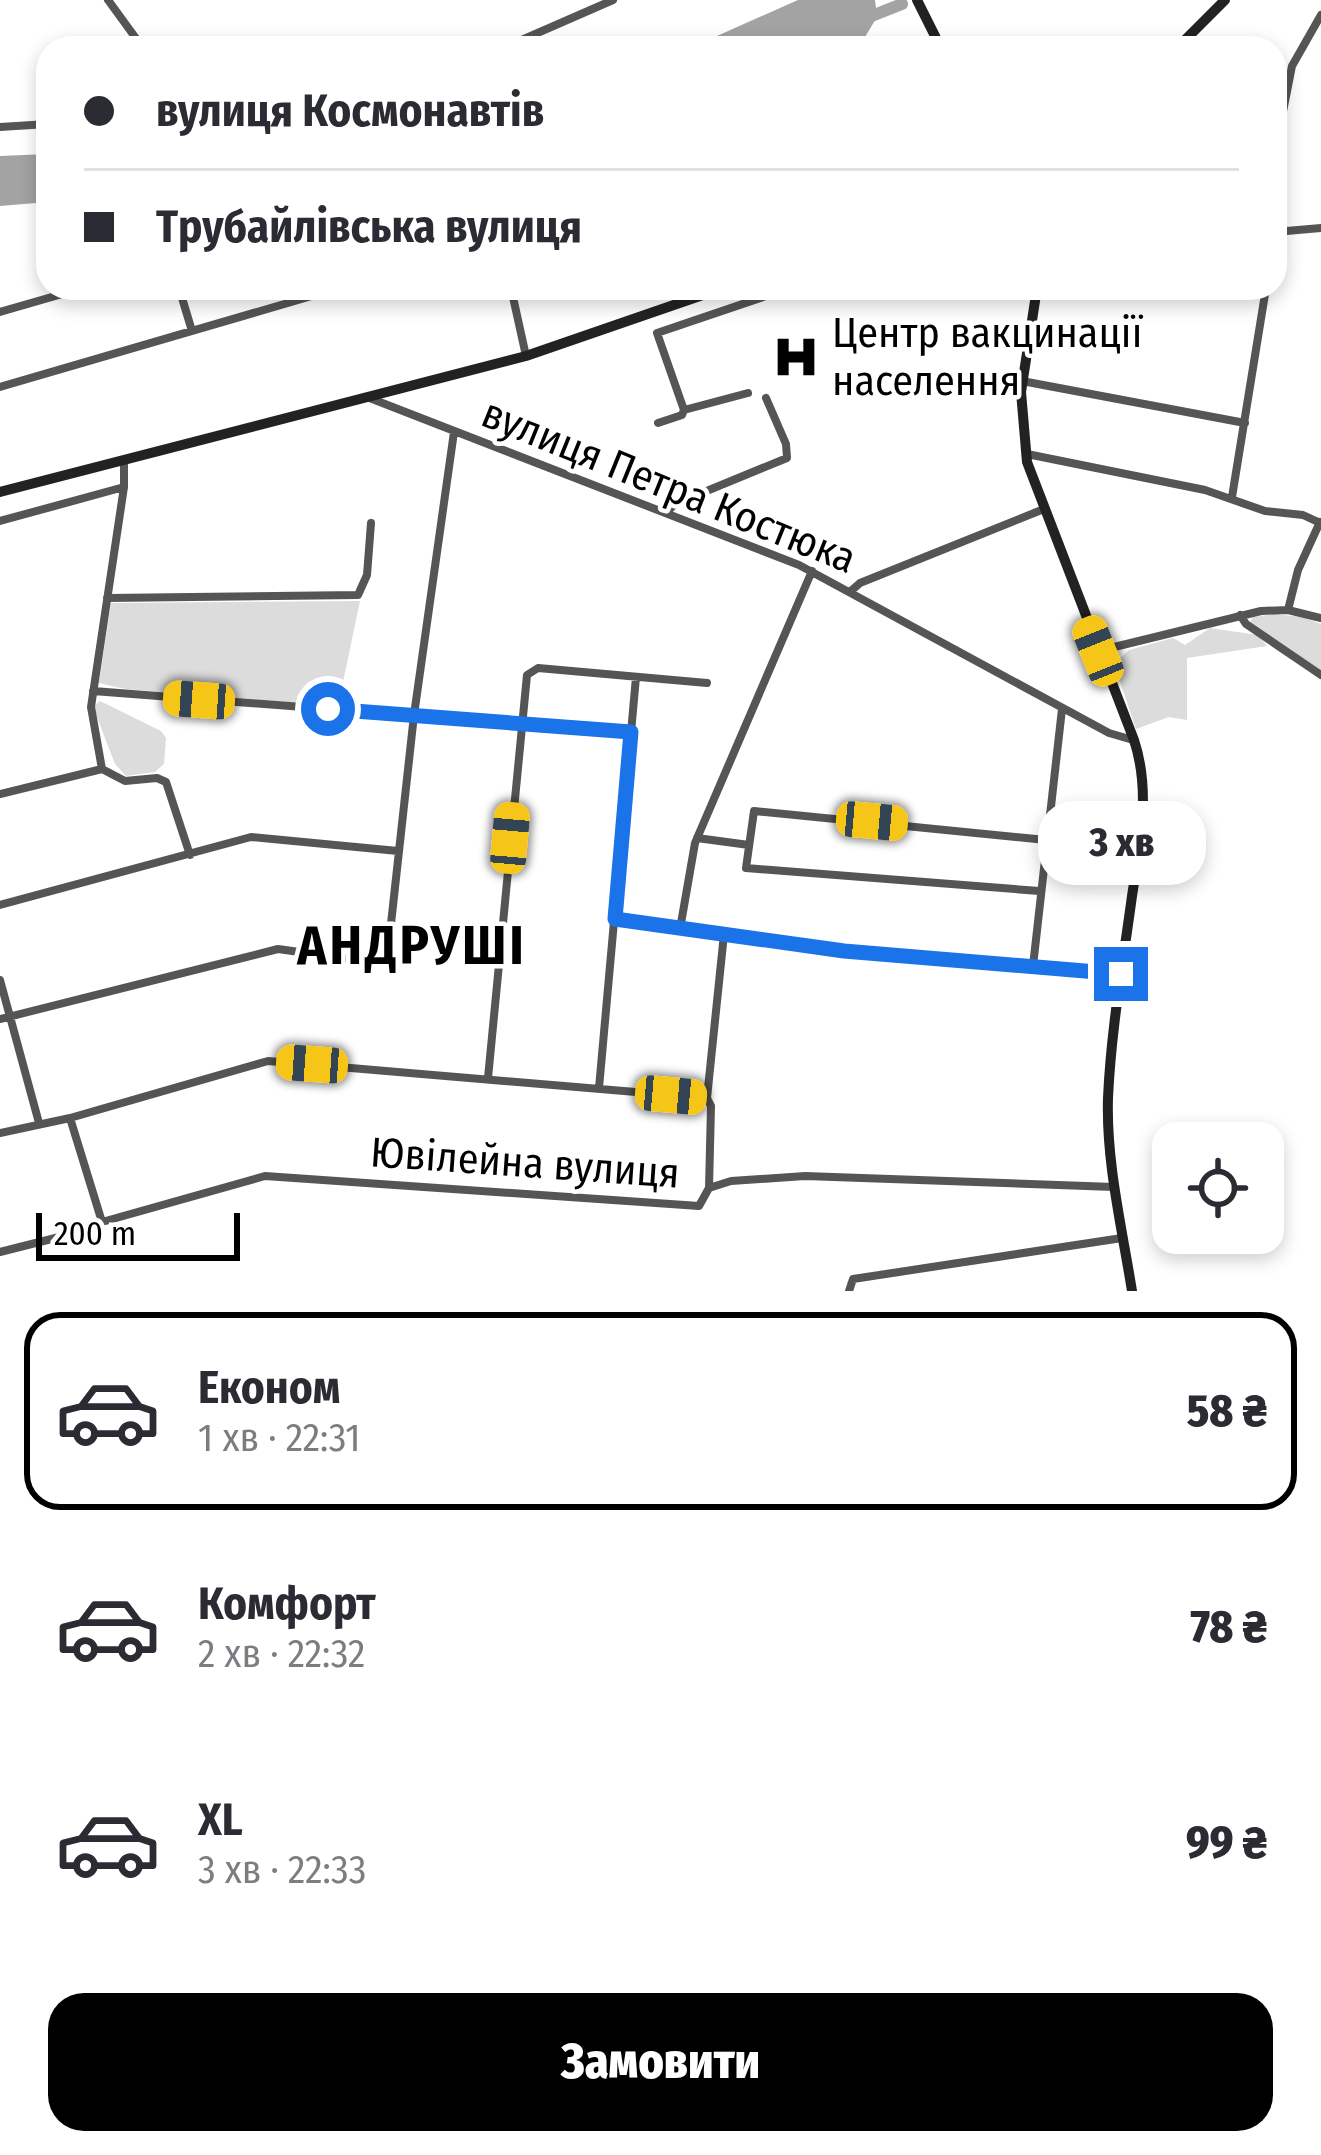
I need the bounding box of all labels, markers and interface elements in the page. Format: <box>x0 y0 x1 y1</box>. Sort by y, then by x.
text: вулиця Космонавтів <box>156 84 544 138</box>
text: Трубайлівська вулиця <box>156 200 582 254</box>
place label: Центр вакцинації населення <box>832 308 1144 406</box>
hospital icon: Центр вакцинації населення <box>771 332 821 382</box>
street label: вулиця Петра Костюка <box>475 388 863 584</box>
car <box>1068 611 1128 691</box>
car <box>162 680 236 720</box>
route start <box>301 682 355 736</box>
car <box>835 800 909 842</box>
callout: 3 хв <box>1037 800 1205 884</box>
car <box>489 801 531 875</box>
text: 3 хв <box>1090 820 1154 866</box>
district label: АНДРУШІ <box>296 914 527 978</box>
route end <box>1094 947 1148 1001</box>
car <box>275 1044 349 1084</box>
car <box>634 1074 708 1116</box>
map controls <box>1152 1122 1284 1254</box>
button: locate <box>1152 1122 1284 1254</box>
street label: Ювілейна вулиця <box>369 1127 681 1199</box>
scale bar <box>36 1207 240 1260</box>
text: 200 m <box>54 1214 136 1254</box>
icon: car <box>54 1357 162 1465</box>
text: Економ <box>198 1361 340 1415</box>
text: 58 ₴ <box>1187 1384 1267 1438</box>
text: 1 хв · 22:31 <box>198 1415 361 1461</box>
icon: car <box>54 1573 162 1681</box>
text: Комфорт <box>198 1577 376 1631</box>
text: 78 ₴ <box>1190 1600 1267 1654</box>
text: 2 хв · 22:32 <box>198 1631 365 1677</box>
icon: car <box>54 1789 162 1897</box>
text: XL <box>198 1793 243 1847</box>
text: 99 ₴ <box>1186 1816 1267 1870</box>
text: 3 хв · 22:33 <box>198 1847 366 1893</box>
button: Замовити <box>48 1993 1273 2131</box>

